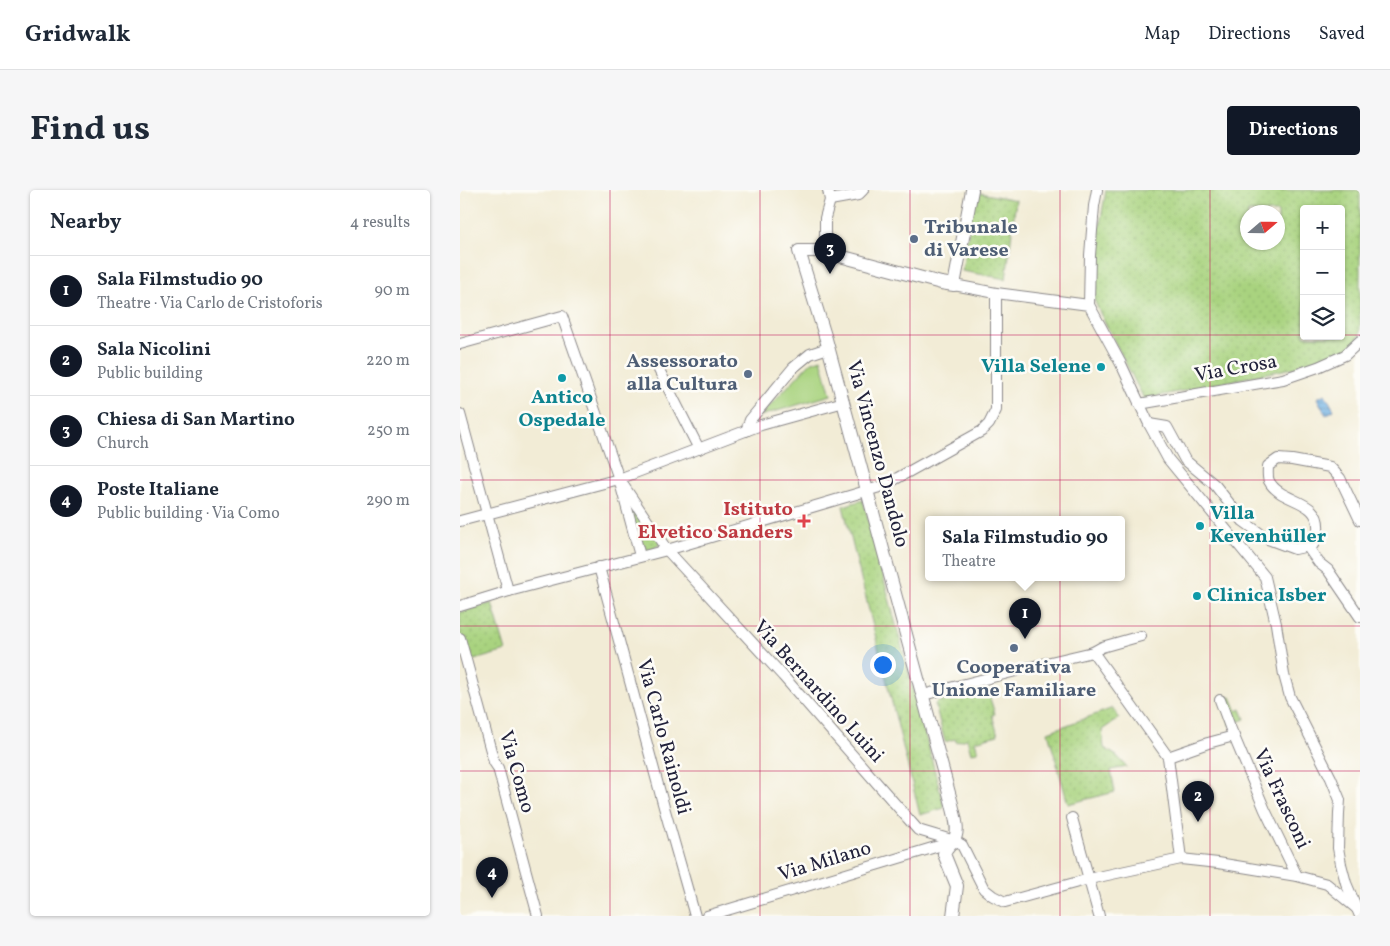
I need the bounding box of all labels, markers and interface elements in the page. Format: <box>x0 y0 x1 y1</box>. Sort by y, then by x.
text: Gridwalk <box>25 18 131 52</box>
text: Map <box>1144 22 1180 47</box>
text: Directions <box>1208 22 1291 47</box>
text: Saved <box>1319 22 1365 47</box>
text: Find us <box>30 106 150 154</box>
button: Directions <box>1227 106 1360 155</box>
north arrow <box>1240 205 1285 250</box>
map controls <box>1300 205 1345 340</box>
button: + <box>1300 205 1345 250</box>
text: Nearby <box>50 208 121 237</box>
text: 4 results <box>350 212 410 234</box>
place label: Tribunale di Varese <box>924 214 1018 265</box>
pin: 3 <box>814 233 846 274</box>
marker: Tribunale di Varese <box>908 233 920 245</box>
button: − <box>1300 250 1345 295</box>
text: Sala Filmstudio 90 <box>97 267 263 293</box>
text: 1 <box>63 280 69 302</box>
text: 90 m <box>374 280 410 302</box>
text: Theatre · Via Carlo de Cristoforis <box>97 293 323 315</box>
button: layers <box>1300 295 1345 340</box>
text: Sala Nicolini <box>97 337 211 363</box>
place label: Assessorato alla Cultura <box>626 348 738 399</box>
street label: Via Crosa <box>1193 348 1279 390</box>
text: 2 <box>62 350 70 372</box>
text: 220 m <box>366 350 410 372</box>
place label: Villa Selene <box>981 353 1091 381</box>
street label: Via Vincenzo Dandolo <box>839 357 915 551</box>
marker: Villa Selene <box>1095 361 1107 373</box>
text: Public building <box>97 363 203 385</box>
marker: Assessorato alla Cultura <box>742 368 754 380</box>
marker: Antico Ospedale <box>556 372 568 384</box>
place label: Antico Ospedale <box>519 384 605 435</box>
text: Chiesa di San Martino <box>97 407 295 433</box>
text: 3 <box>62 420 70 442</box>
text: 250 m <box>367 420 410 442</box>
text: Church <box>97 433 149 455</box>
text: Poste Italiane <box>97 477 219 503</box>
text: 4 <box>61 490 71 512</box>
text: 290 m <box>366 490 410 512</box>
place label: Istituto Elvetico Sanders <box>638 496 793 547</box>
place label: Villa Kevenhüller <box>1210 500 1327 551</box>
text: Public building · Via Como <box>97 503 280 525</box>
marker: Istituto Elvetico Sanders <box>797 514 811 528</box>
popup <box>925 516 1125 581</box>
marker: Villa Kevenhüller <box>1194 520 1206 532</box>
text: Sala Filmstudio 90 <box>942 525 1108 551</box>
text: Theatre <box>942 551 996 573</box>
place label: Clinica Isber <box>1207 582 1327 610</box>
marker: Clinica Isber <box>1191 590 1203 602</box>
pin: 1 <box>1009 598 1041 639</box>
street label: Via Bernardino Luini <box>746 614 890 770</box>
marker: Cooperativa Unione Familiare <box>1008 642 1020 654</box>
your location <box>870 652 896 678</box>
place label: Cooperativa Unione Familiare <box>932 654 1096 705</box>
street label: Via Carlo Rainoldi <box>629 656 697 818</box>
street label: Via Como <box>491 727 541 817</box>
street label: Via Frasconi <box>1246 744 1316 854</box>
pin: 2 <box>1182 781 1214 822</box>
street label: Via Milano <box>775 835 875 889</box>
pin: 4 <box>476 857 508 898</box>

